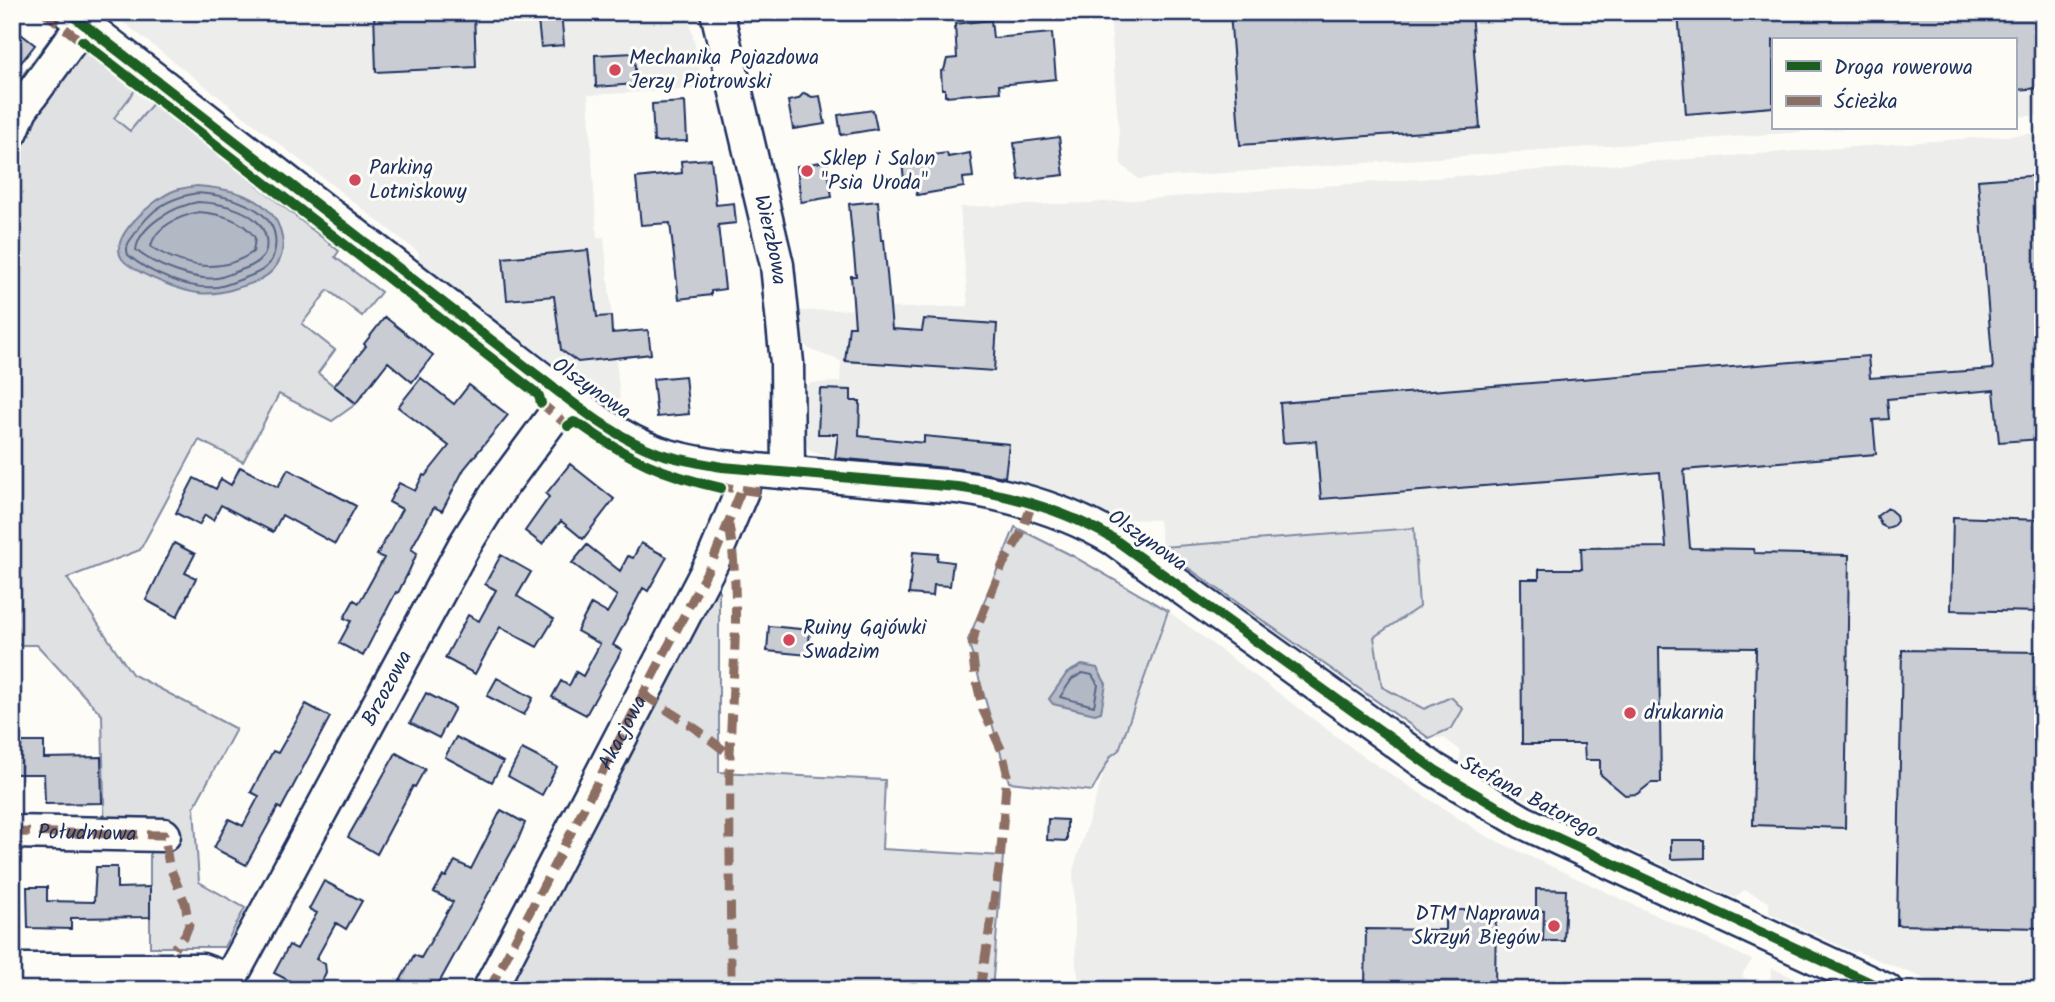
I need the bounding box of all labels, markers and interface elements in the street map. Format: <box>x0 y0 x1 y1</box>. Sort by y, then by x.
legend <box>1772 38 2016 130</box>
place label: Mechanika Pojazdowa Jerzy Piotrowski <box>629 42 819 99</box>
text: Droga rowerowa <box>1834 52 1973 85</box>
marker: Mechanika Pojazdowa Jerzy Piotrowski <box>607 62 623 78</box>
text: Ścieżka <box>1834 86 1898 119</box>
place label: Sklep i Salon "Psia Uroda" <box>821 143 935 200</box>
place label: Parking Lotniskowy <box>369 152 467 209</box>
marker: Sklep i Salon "Psia Uroda" <box>799 163 815 179</box>
marker: Parking Lotniskowy <box>347 172 363 188</box>
street label: Wierzbowa <box>744 191 795 286</box>
street label: Olszynowa <box>544 349 638 429</box>
street label: Olszynowa <box>1100 501 1194 581</box>
place label: Ruiny Gajówki Swadzim <box>803 612 927 669</box>
marker: Ruiny Gajówki Swadzim <box>781 632 797 648</box>
street label: Brzozowa <box>353 644 421 732</box>
street label: Akacjowa <box>590 689 656 776</box>
place label: drukarnia <box>1644 697 1724 730</box>
marker: drukarnia <box>1622 705 1638 721</box>
street label: Stefana Batorego <box>1454 748 1604 848</box>
street label: Południowa <box>37 816 137 851</box>
place label: DTM Naprawa Skrzyń Biegów <box>1412 898 1541 955</box>
marker: DTM Naprawa Skrzyń Biegów <box>1546 918 1562 934</box>

